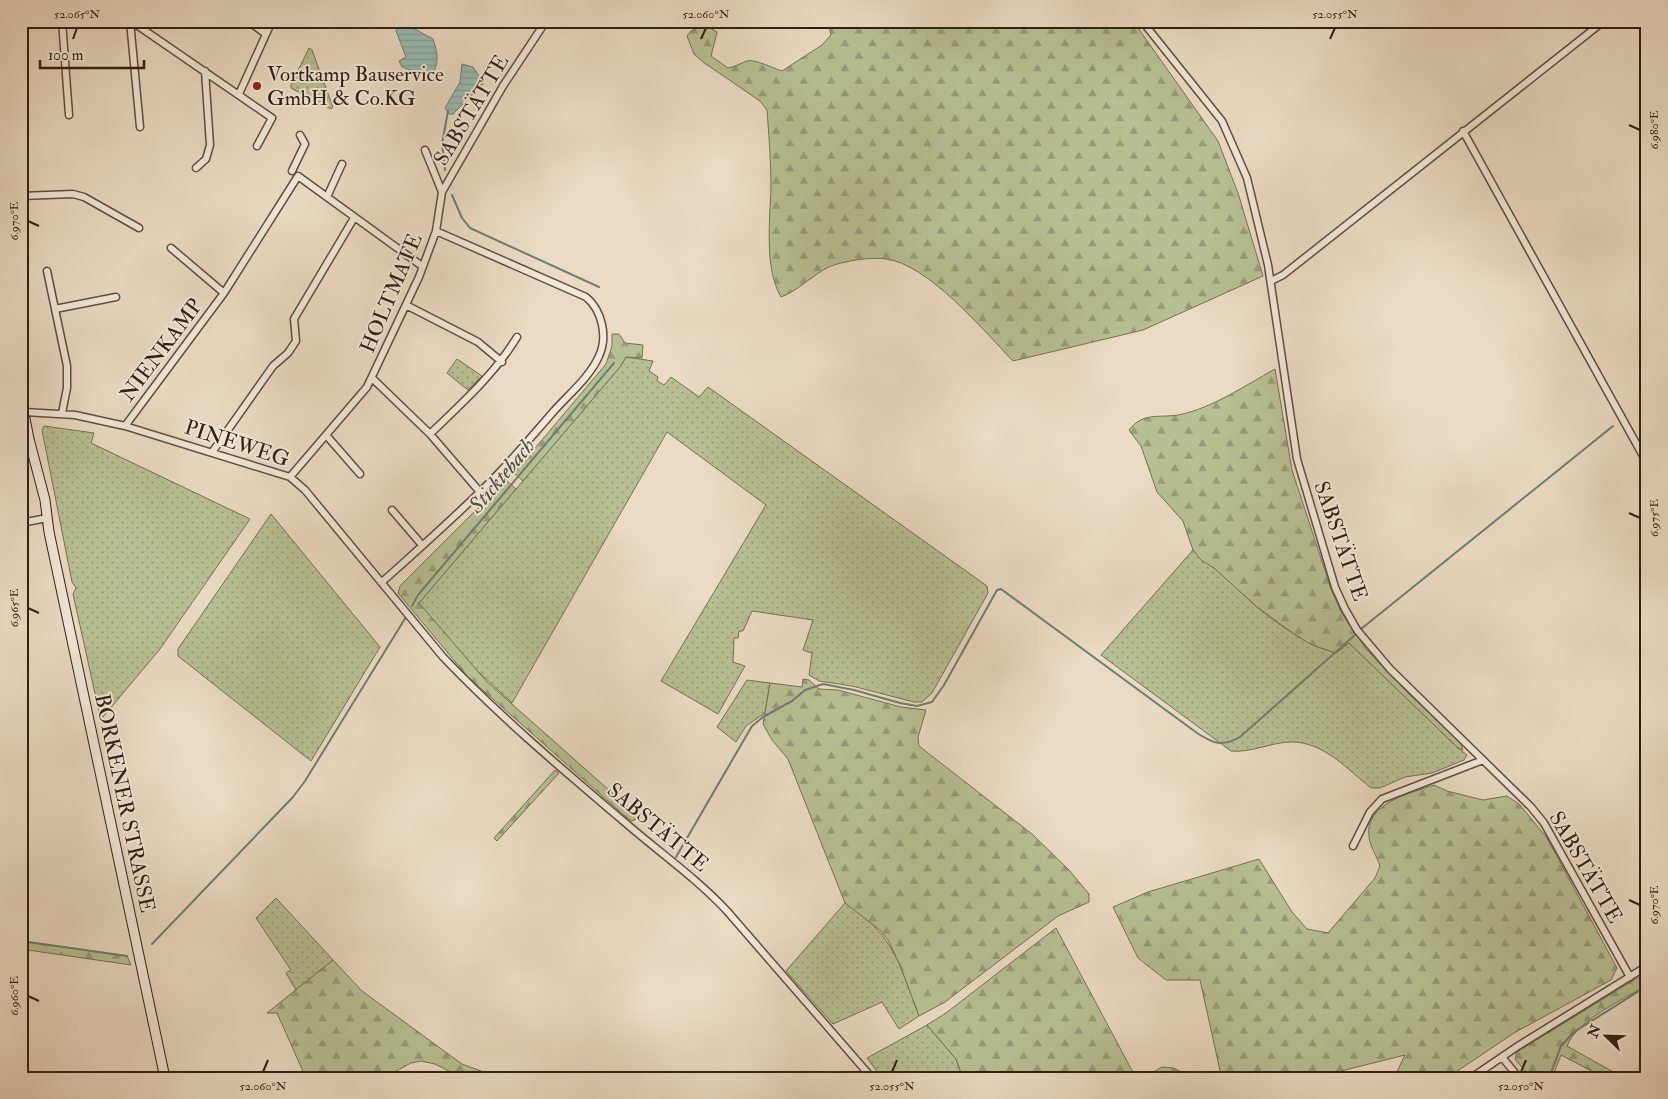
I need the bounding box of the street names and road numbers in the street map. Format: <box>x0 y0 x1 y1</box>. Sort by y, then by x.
street label: SABSTÄTTE <box>428 50 515 171</box>
street label: HOLTMATE <box>354 229 429 357</box>
street label: NIENKAMP <box>114 294 209 407</box>
street label: PINEWEG <box>181 414 293 473</box>
street label: SABSTÄTTE <box>1307 478 1374 605</box>
street label: BORKENER STRASSE <box>88 691 161 915</box>
street label: SABSTÄTTE <box>601 777 714 878</box>
street label: SABSTÄTTE <box>1543 806 1628 928</box>

